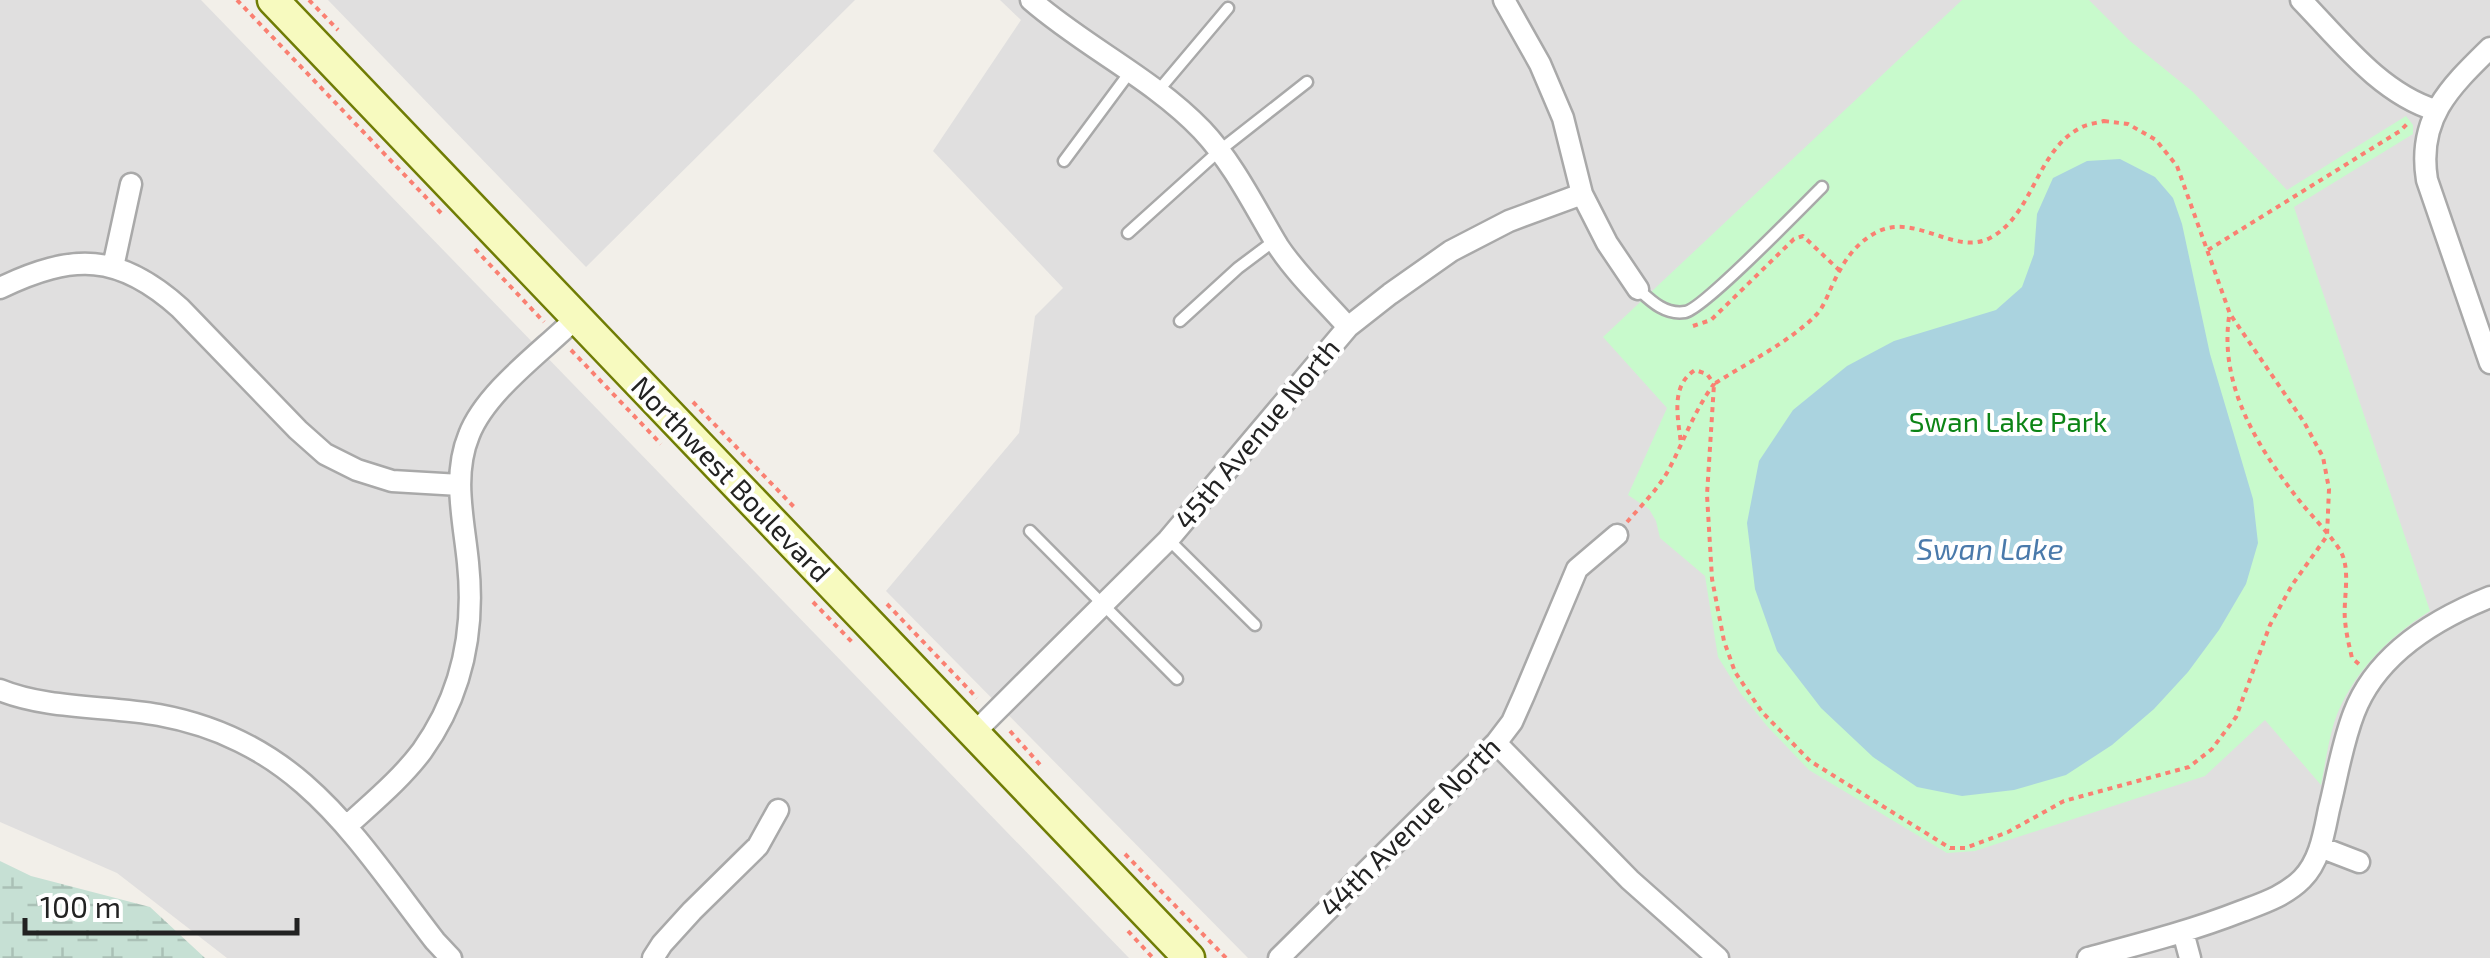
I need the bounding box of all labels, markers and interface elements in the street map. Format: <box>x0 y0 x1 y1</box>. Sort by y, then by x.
street label: 45th Avenue North <box>1167 331 1346 536</box>
street label: Northwest Boulevard <box>625 368 839 588</box>
park label: Swan Lake Park <box>1909 404 2107 438</box>
water label: Swan Lake <box>1916 530 2064 566</box>
street label: 44th Avenue North <box>1312 729 1506 923</box>
scale bar <box>25 873 298 935</box>
text: 100 m <box>40 888 121 924</box>

